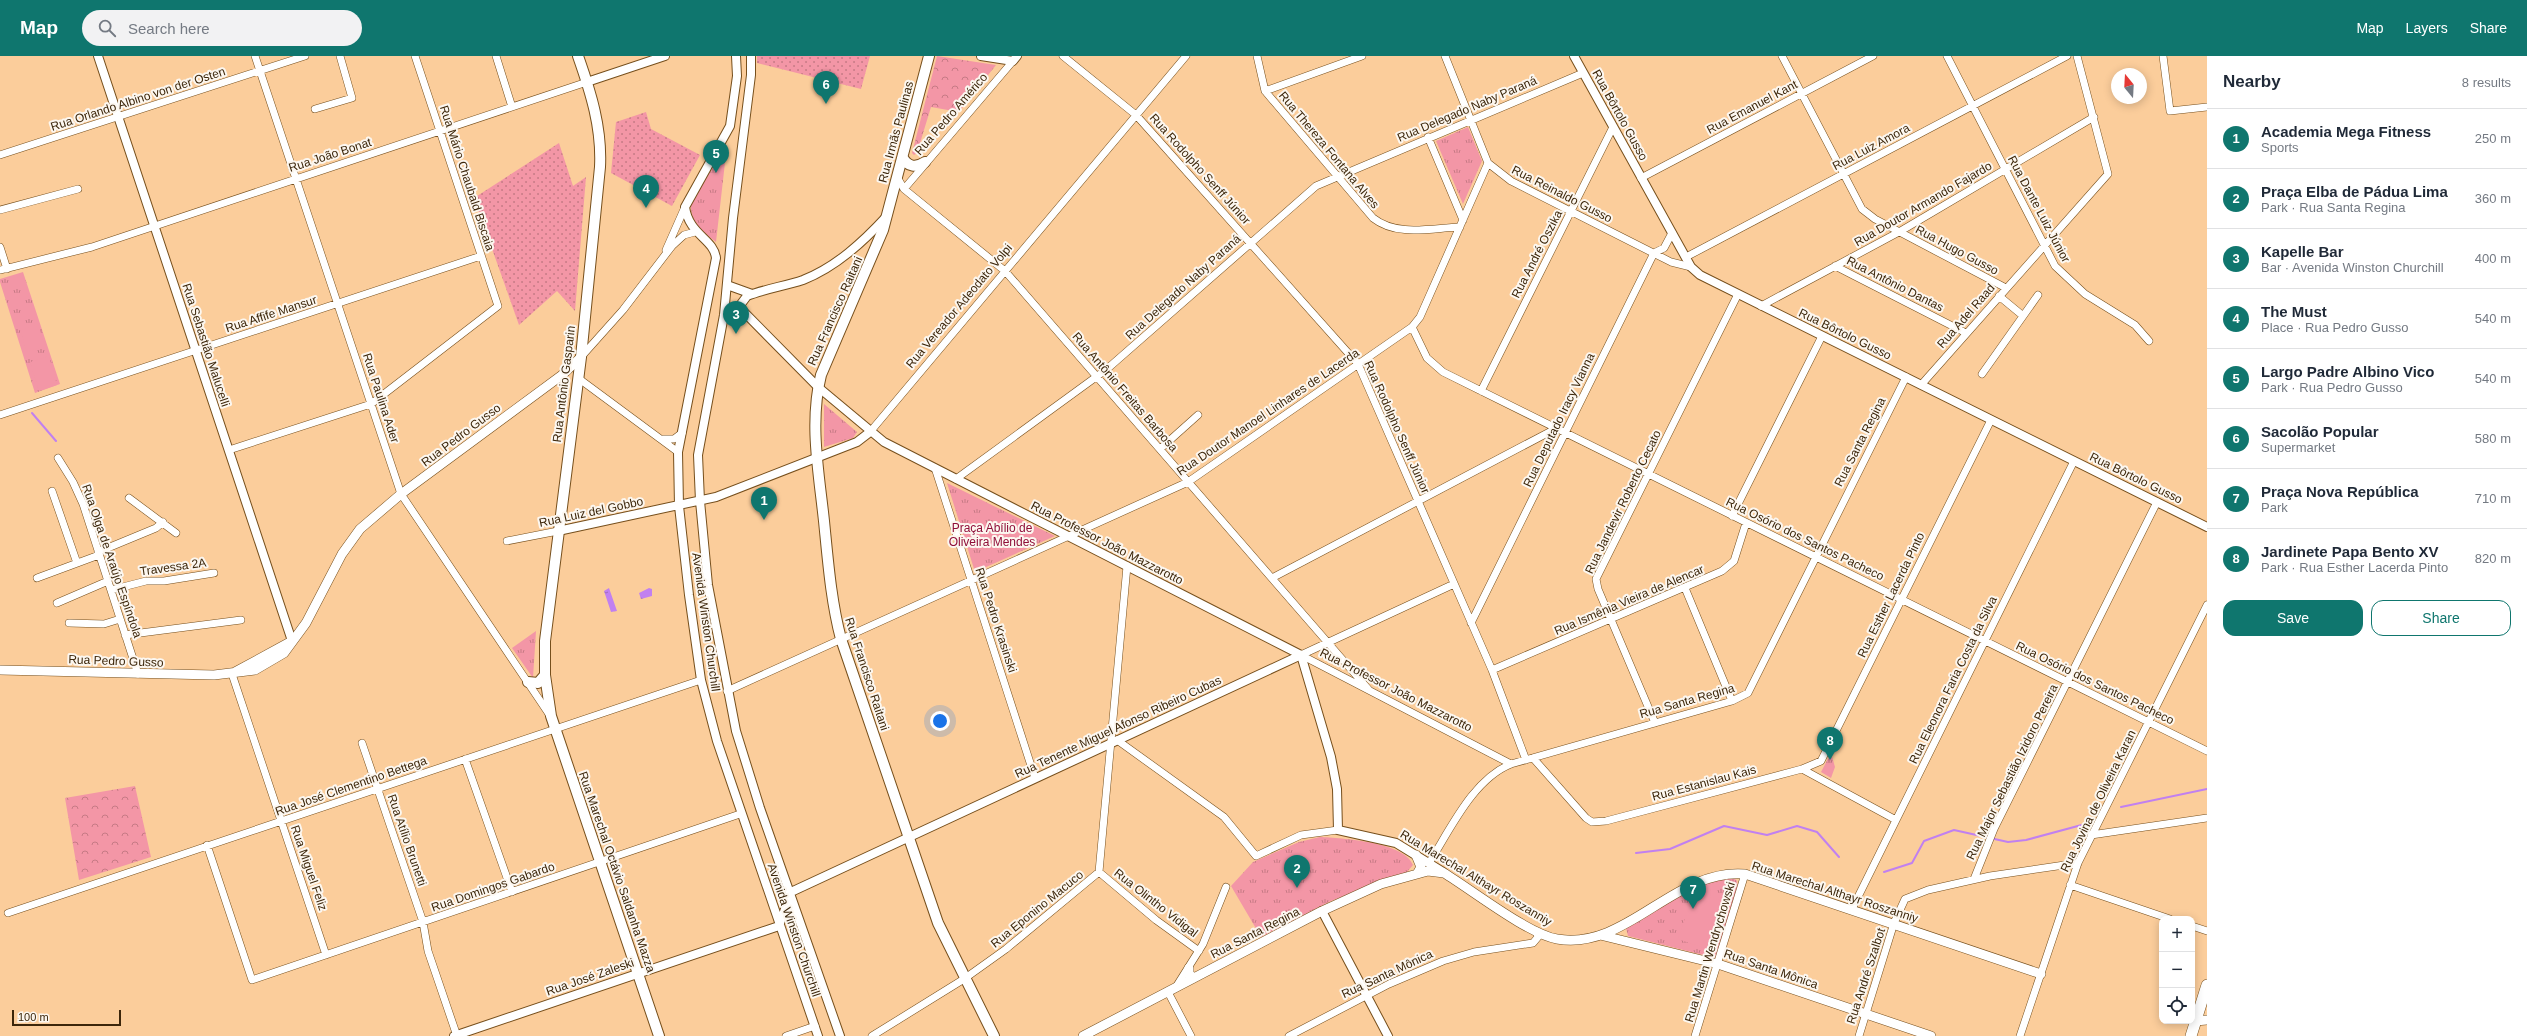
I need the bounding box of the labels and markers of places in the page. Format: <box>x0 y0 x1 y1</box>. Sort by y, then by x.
pin: 6 <box>813 71 839 104</box>
pin: 5 <box>703 140 729 173</box>
pin: 4 <box>633 175 659 208</box>
pin: 3 <box>723 301 749 334</box>
pin: 1 <box>751 487 777 520</box>
pin: 8 <box>1817 727 1843 760</box>
pin: 2 <box>1284 855 1310 888</box>
pin: 7 <box>1680 876 1706 909</box>

